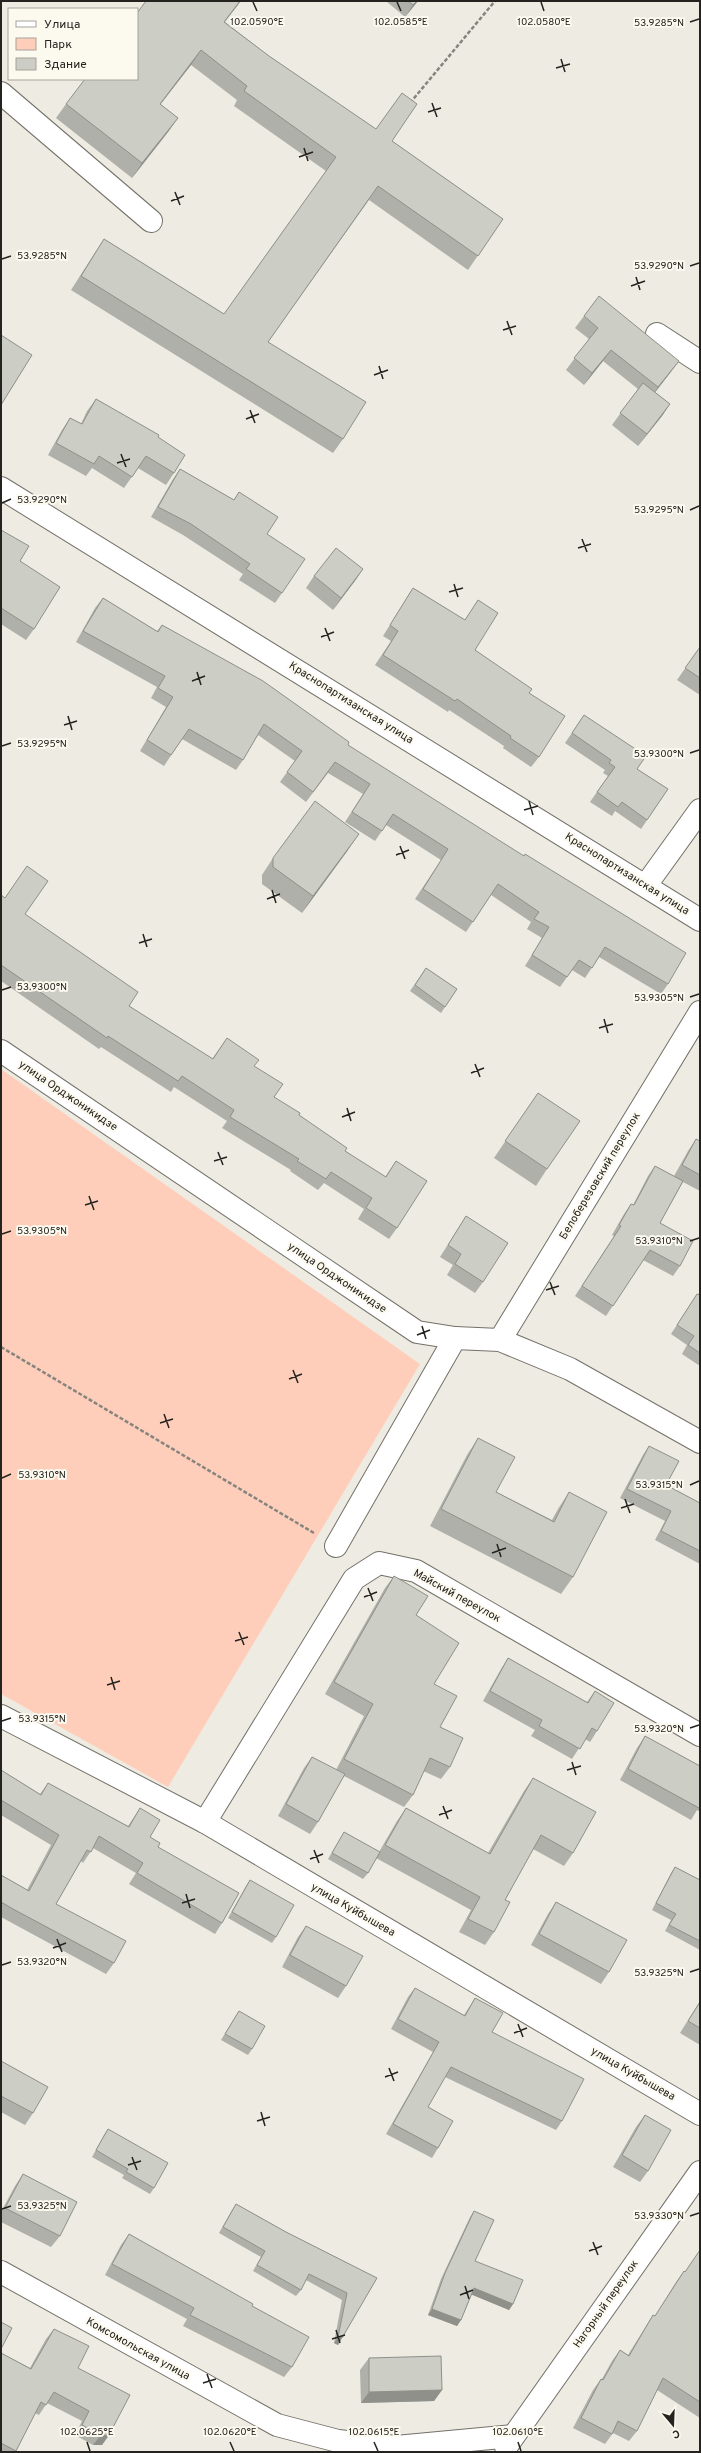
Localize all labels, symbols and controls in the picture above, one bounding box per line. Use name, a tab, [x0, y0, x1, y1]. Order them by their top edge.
legend	[8, 8, 138, 80]
text: 102.0590°E	[230, 16, 284, 29]
text: 102.0585°E	[374, 16, 428, 29]
text: 102.0580°E	[517, 16, 571, 29]
text: Улица	[44, 17, 80, 33]
text: 53.9285°N	[634, 17, 684, 30]
text: Парк	[44, 37, 72, 53]
text: Здание	[44, 57, 87, 73]
text: 53.9285°N	[17, 250, 67, 263]
text: 53.9290°N	[634, 260, 684, 273]
text: 53.9290°N	[17, 494, 67, 507]
text: 53.9295°N	[634, 504, 684, 517]
street label: Краснопартизанская улица	[286, 659, 416, 747]
text: 53.9295°N	[17, 738, 67, 751]
text: 53.9300°N	[634, 748, 684, 761]
street label: Краснопартизанская улица	[562, 830, 692, 918]
text: 53.9300°N	[17, 981, 67, 994]
text: 53.9305°N	[634, 992, 684, 1005]
street label: улица Орджоникидзе	[16, 1058, 120, 1134]
street label: Белоберезовский переулок	[556, 1110, 644, 1242]
text: 53.9305°N	[17, 1225, 67, 1238]
text: 53.9310°N	[635, 1235, 683, 1248]
street label: улица Орджоникидзе	[285, 1240, 389, 1316]
text: 53.9310°N	[18, 1469, 66, 1482]
text: 53.9315°N	[635, 1479, 683, 1492]
street label: Майский переулок	[411, 1566, 503, 1626]
text: 53.9315°N	[18, 1713, 66, 1726]
text: 53.9320°N	[634, 1723, 684, 1736]
street label: улица Куйбышева	[308, 1880, 398, 1940]
text: 53.9320°N	[17, 1956, 67, 1969]
text: 53.9325°N	[634, 1967, 684, 1980]
street label: улица Куйбышева	[588, 2044, 678, 2104]
text: 53.9325°N	[17, 2200, 67, 2213]
text: 53.9330°N	[634, 2210, 684, 2223]
street label: Нагорный переулок	[570, 2257, 642, 2351]
street label: Комсомольская улица	[84, 2315, 193, 2384]
north arrow	[653, 2405, 693, 2445]
text: 102.0625°E	[60, 2426, 114, 2439]
text: 102.0620°E	[203, 2426, 257, 2439]
text: 102.0615°E	[349, 2426, 399, 2439]
text: 102.0610°E	[492, 2426, 544, 2439]
text: С	[670, 2426, 682, 2441]

